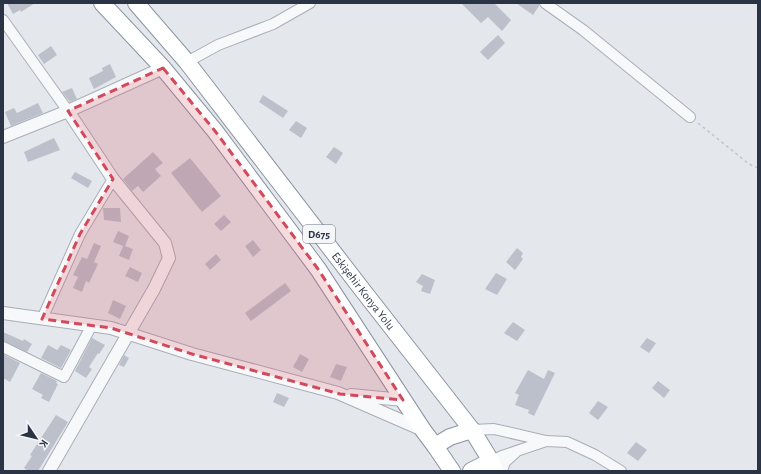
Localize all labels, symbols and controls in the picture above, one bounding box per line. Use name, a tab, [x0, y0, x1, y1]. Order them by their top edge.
road number: D675	[303, 225, 335, 243]
street label: Eskişehir Konya Yolu	[330, 250, 397, 332]
north arrow	[16, 418, 56, 458]
text: K	[37, 438, 50, 450]

